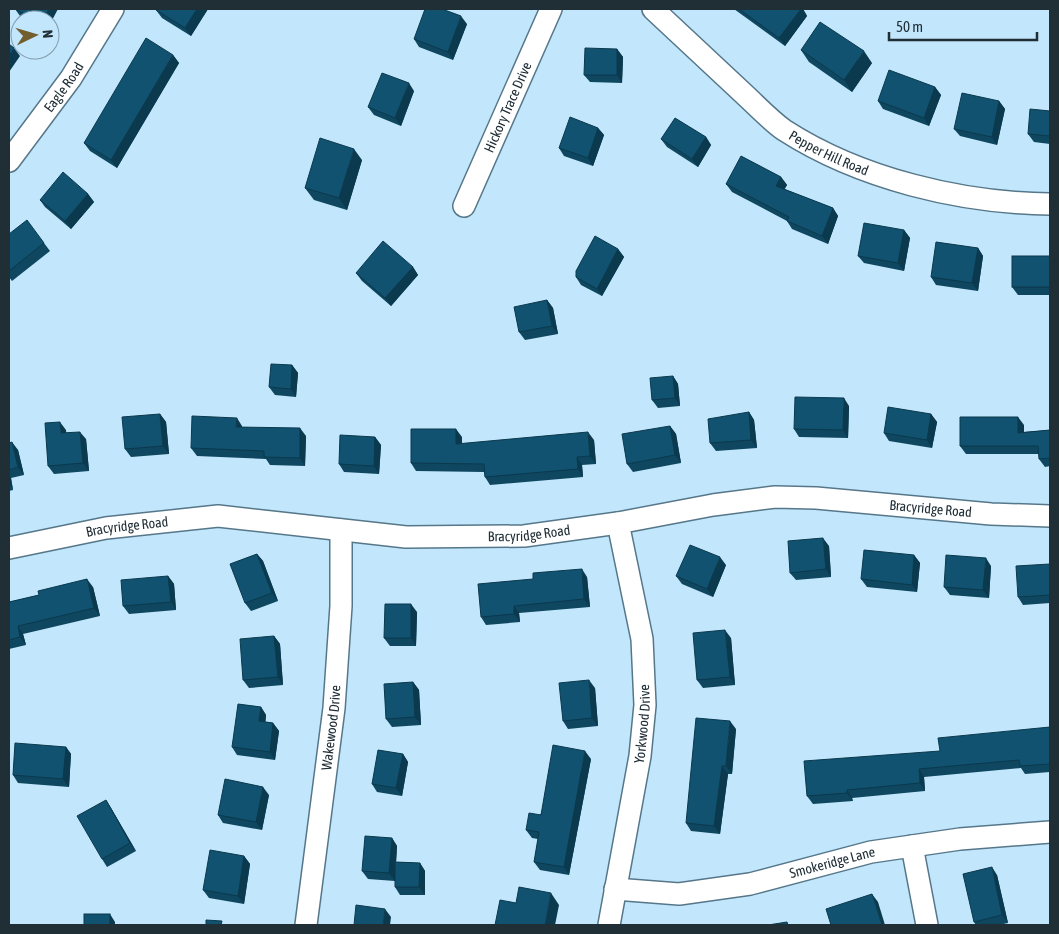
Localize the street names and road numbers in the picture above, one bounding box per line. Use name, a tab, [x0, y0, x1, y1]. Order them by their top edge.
street label: Eagle Road	[41, 59, 87, 115]
street label: Hickory Trace Drive	[481, 59, 535, 155]
street label: Pepper Hill Road	[786, 127, 871, 179]
street label: Bracyridge Road	[889, 497, 973, 520]
street label: Bracyridge Road	[84, 513, 169, 540]
street label: Bracyridge Road	[488, 522, 571, 544]
street label: Yorkwood Drive	[631, 684, 653, 765]
street label: Wakewood Drive	[318, 685, 344, 771]
street label: Smokeridge Lane	[788, 844, 876, 881]

